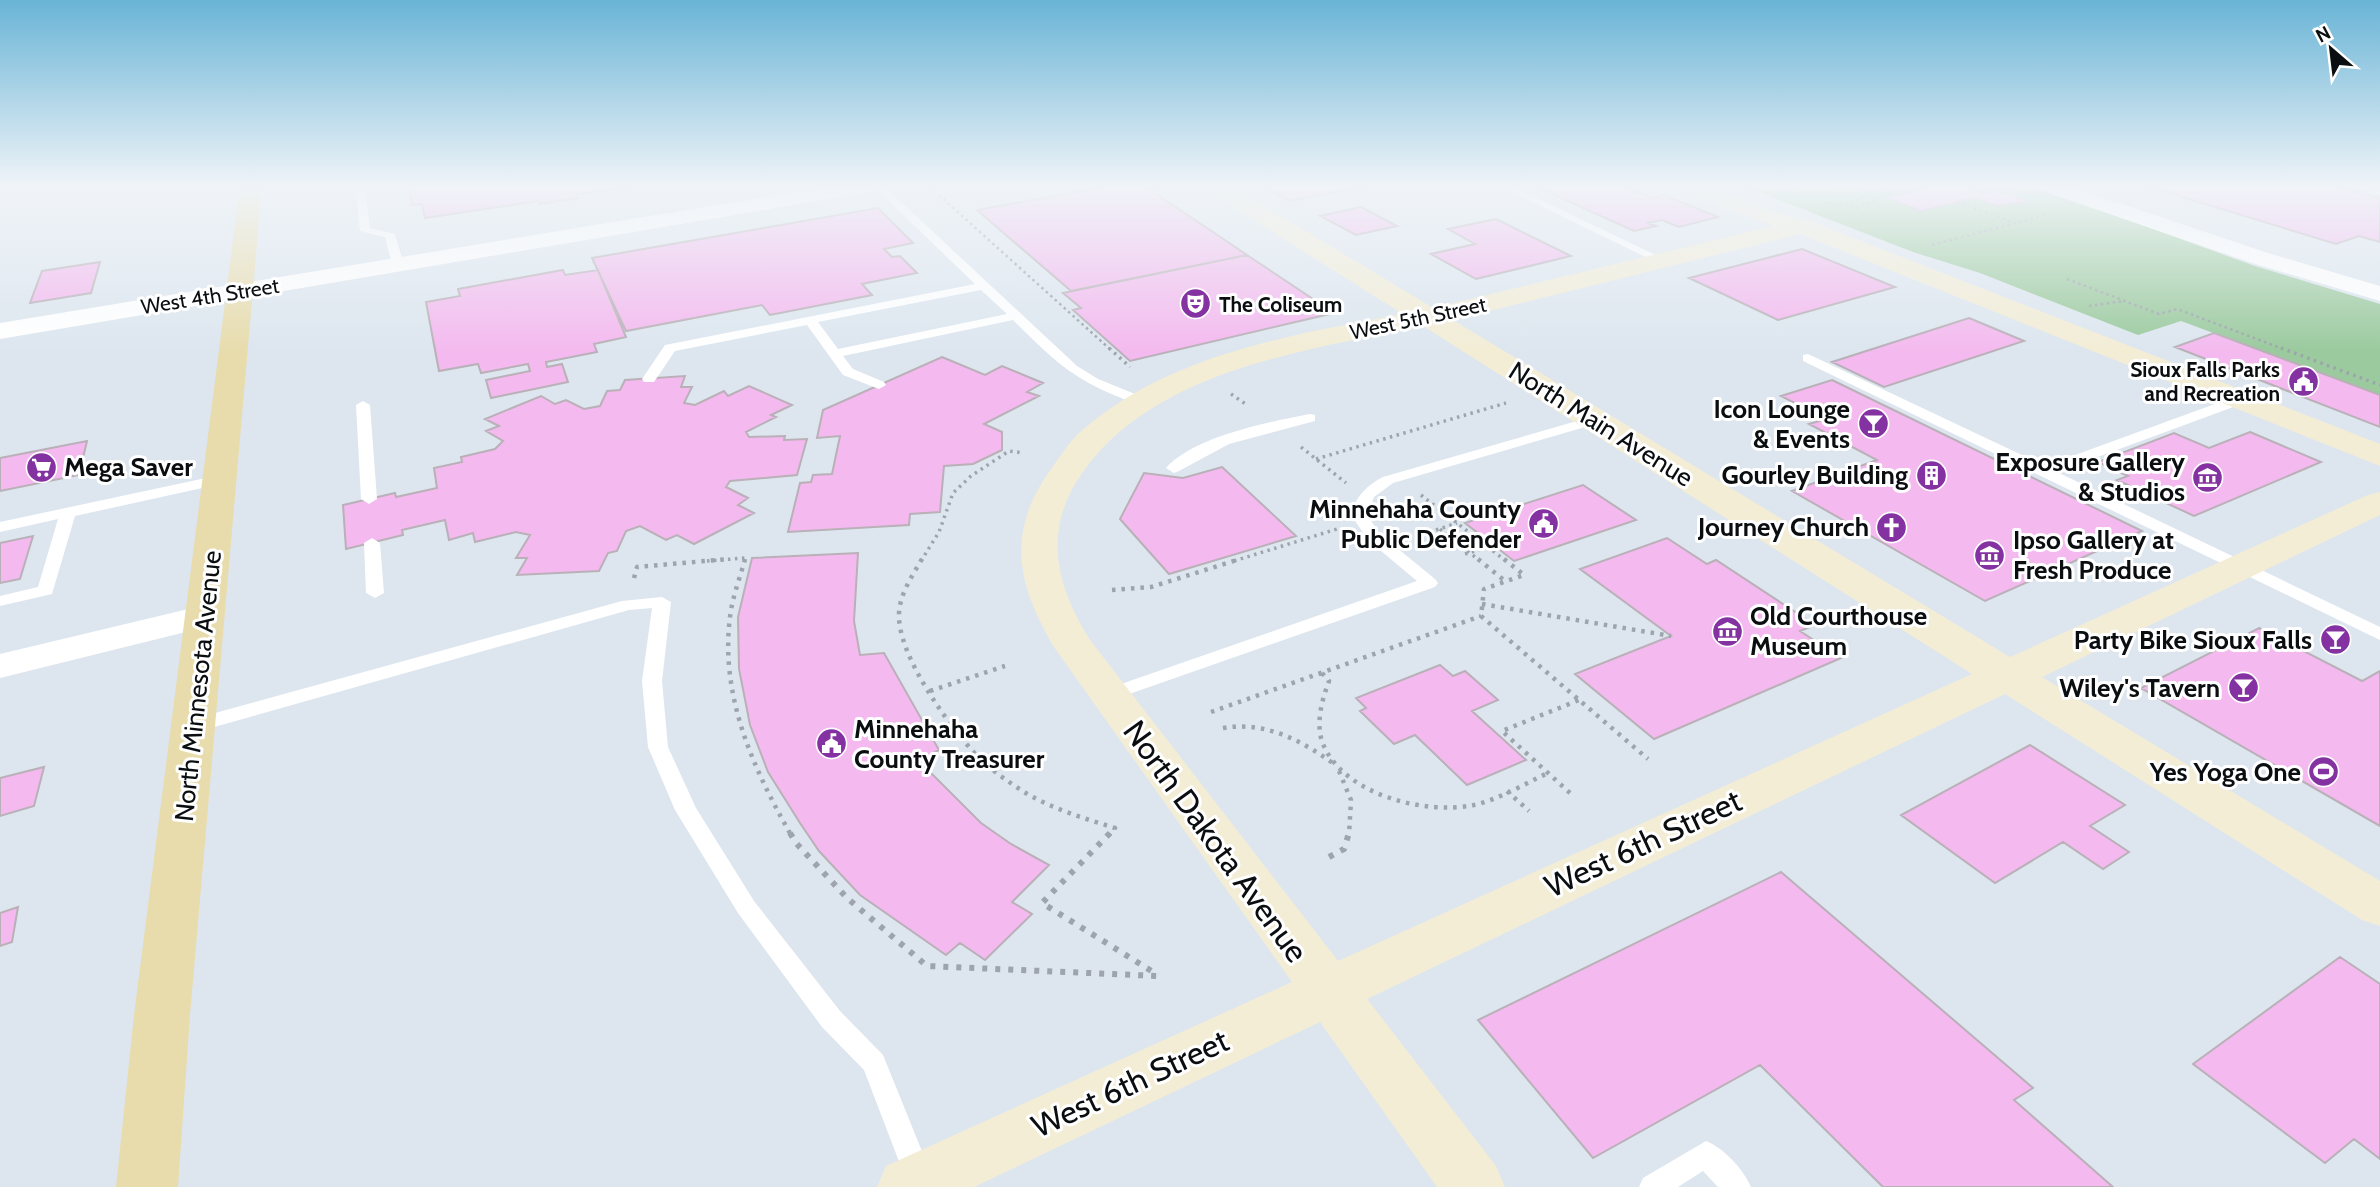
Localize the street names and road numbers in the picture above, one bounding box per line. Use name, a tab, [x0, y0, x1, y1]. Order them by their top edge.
street label: West 4th Street	[139, 273, 281, 319]
street label: West 5th Street	[1348, 291, 1488, 345]
street label: North Main Avenue	[1503, 355, 1699, 493]
street label: North Minnesota Avenue	[168, 549, 228, 823]
street label: North Dakota Avenue	[1115, 713, 1317, 969]
street label: West 6th Street	[1539, 780, 1748, 906]
street label: West 6th Street	[1026, 1020, 1235, 1146]

